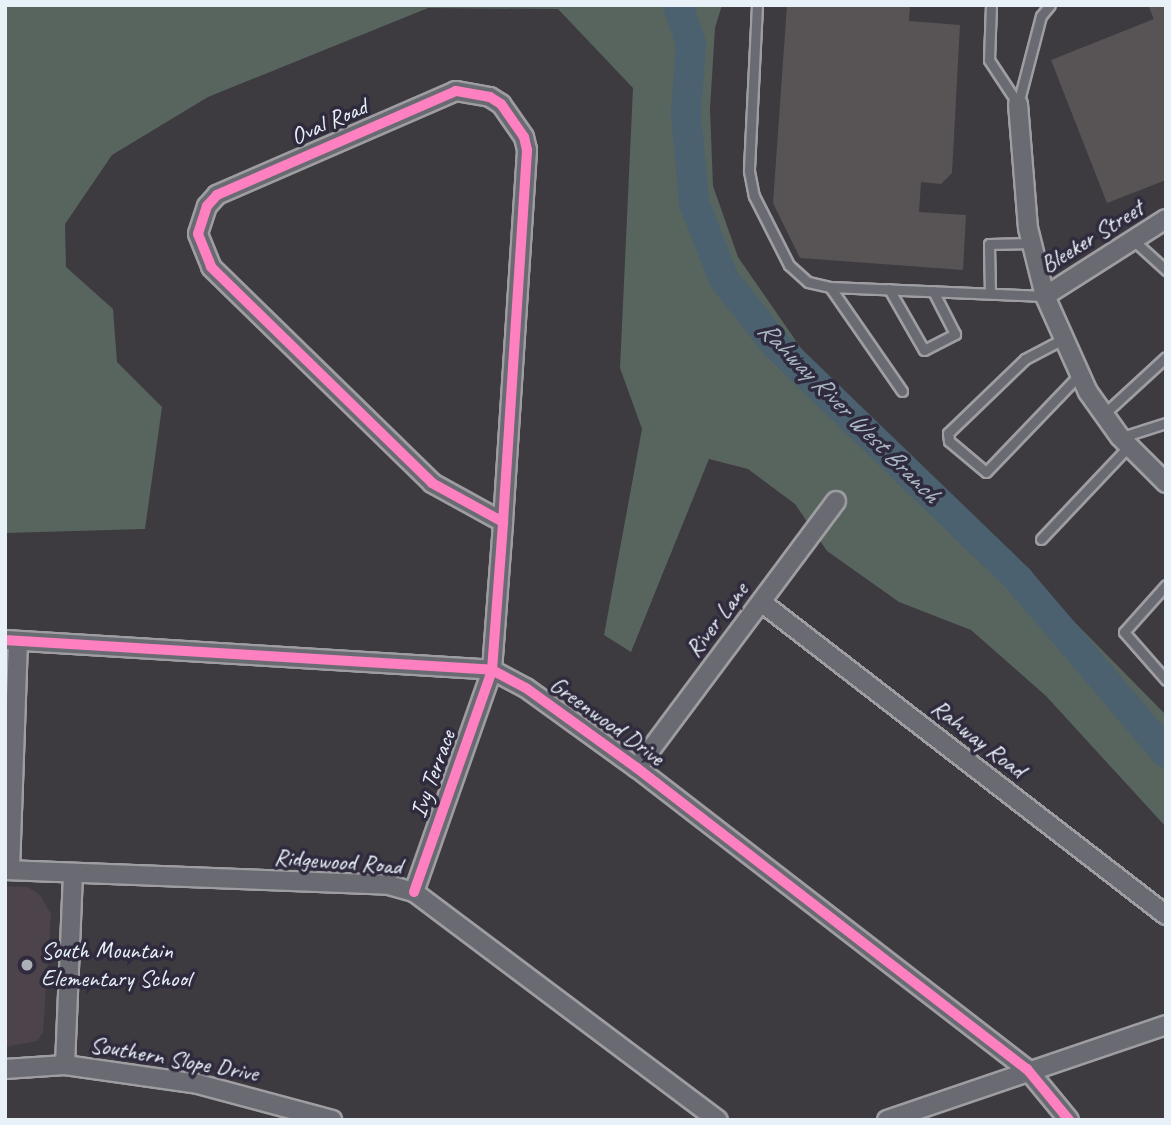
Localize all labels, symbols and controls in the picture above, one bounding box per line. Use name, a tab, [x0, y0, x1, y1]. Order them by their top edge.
street label: Oval Road	[286, 92, 372, 152]
street label: Bleeker Street	[1035, 194, 1149, 280]
water label: Rahway River West Branch	[751, 314, 947, 510]
street label: River Lane	[679, 577, 755, 663]
street label: Greenwood Drive	[544, 670, 670, 772]
street label: Rahway Road	[926, 694, 1030, 784]
street label: Ivy Terrace	[404, 726, 462, 822]
street label: Ridgewood Road	[273, 843, 403, 881]
place label: South Mountain Elementary School	[41, 937, 191, 993]
marker: South Mountain Elementary School	[19, 957, 35, 973]
street label: Southern Slope Drive	[87, 1030, 261, 1088]

